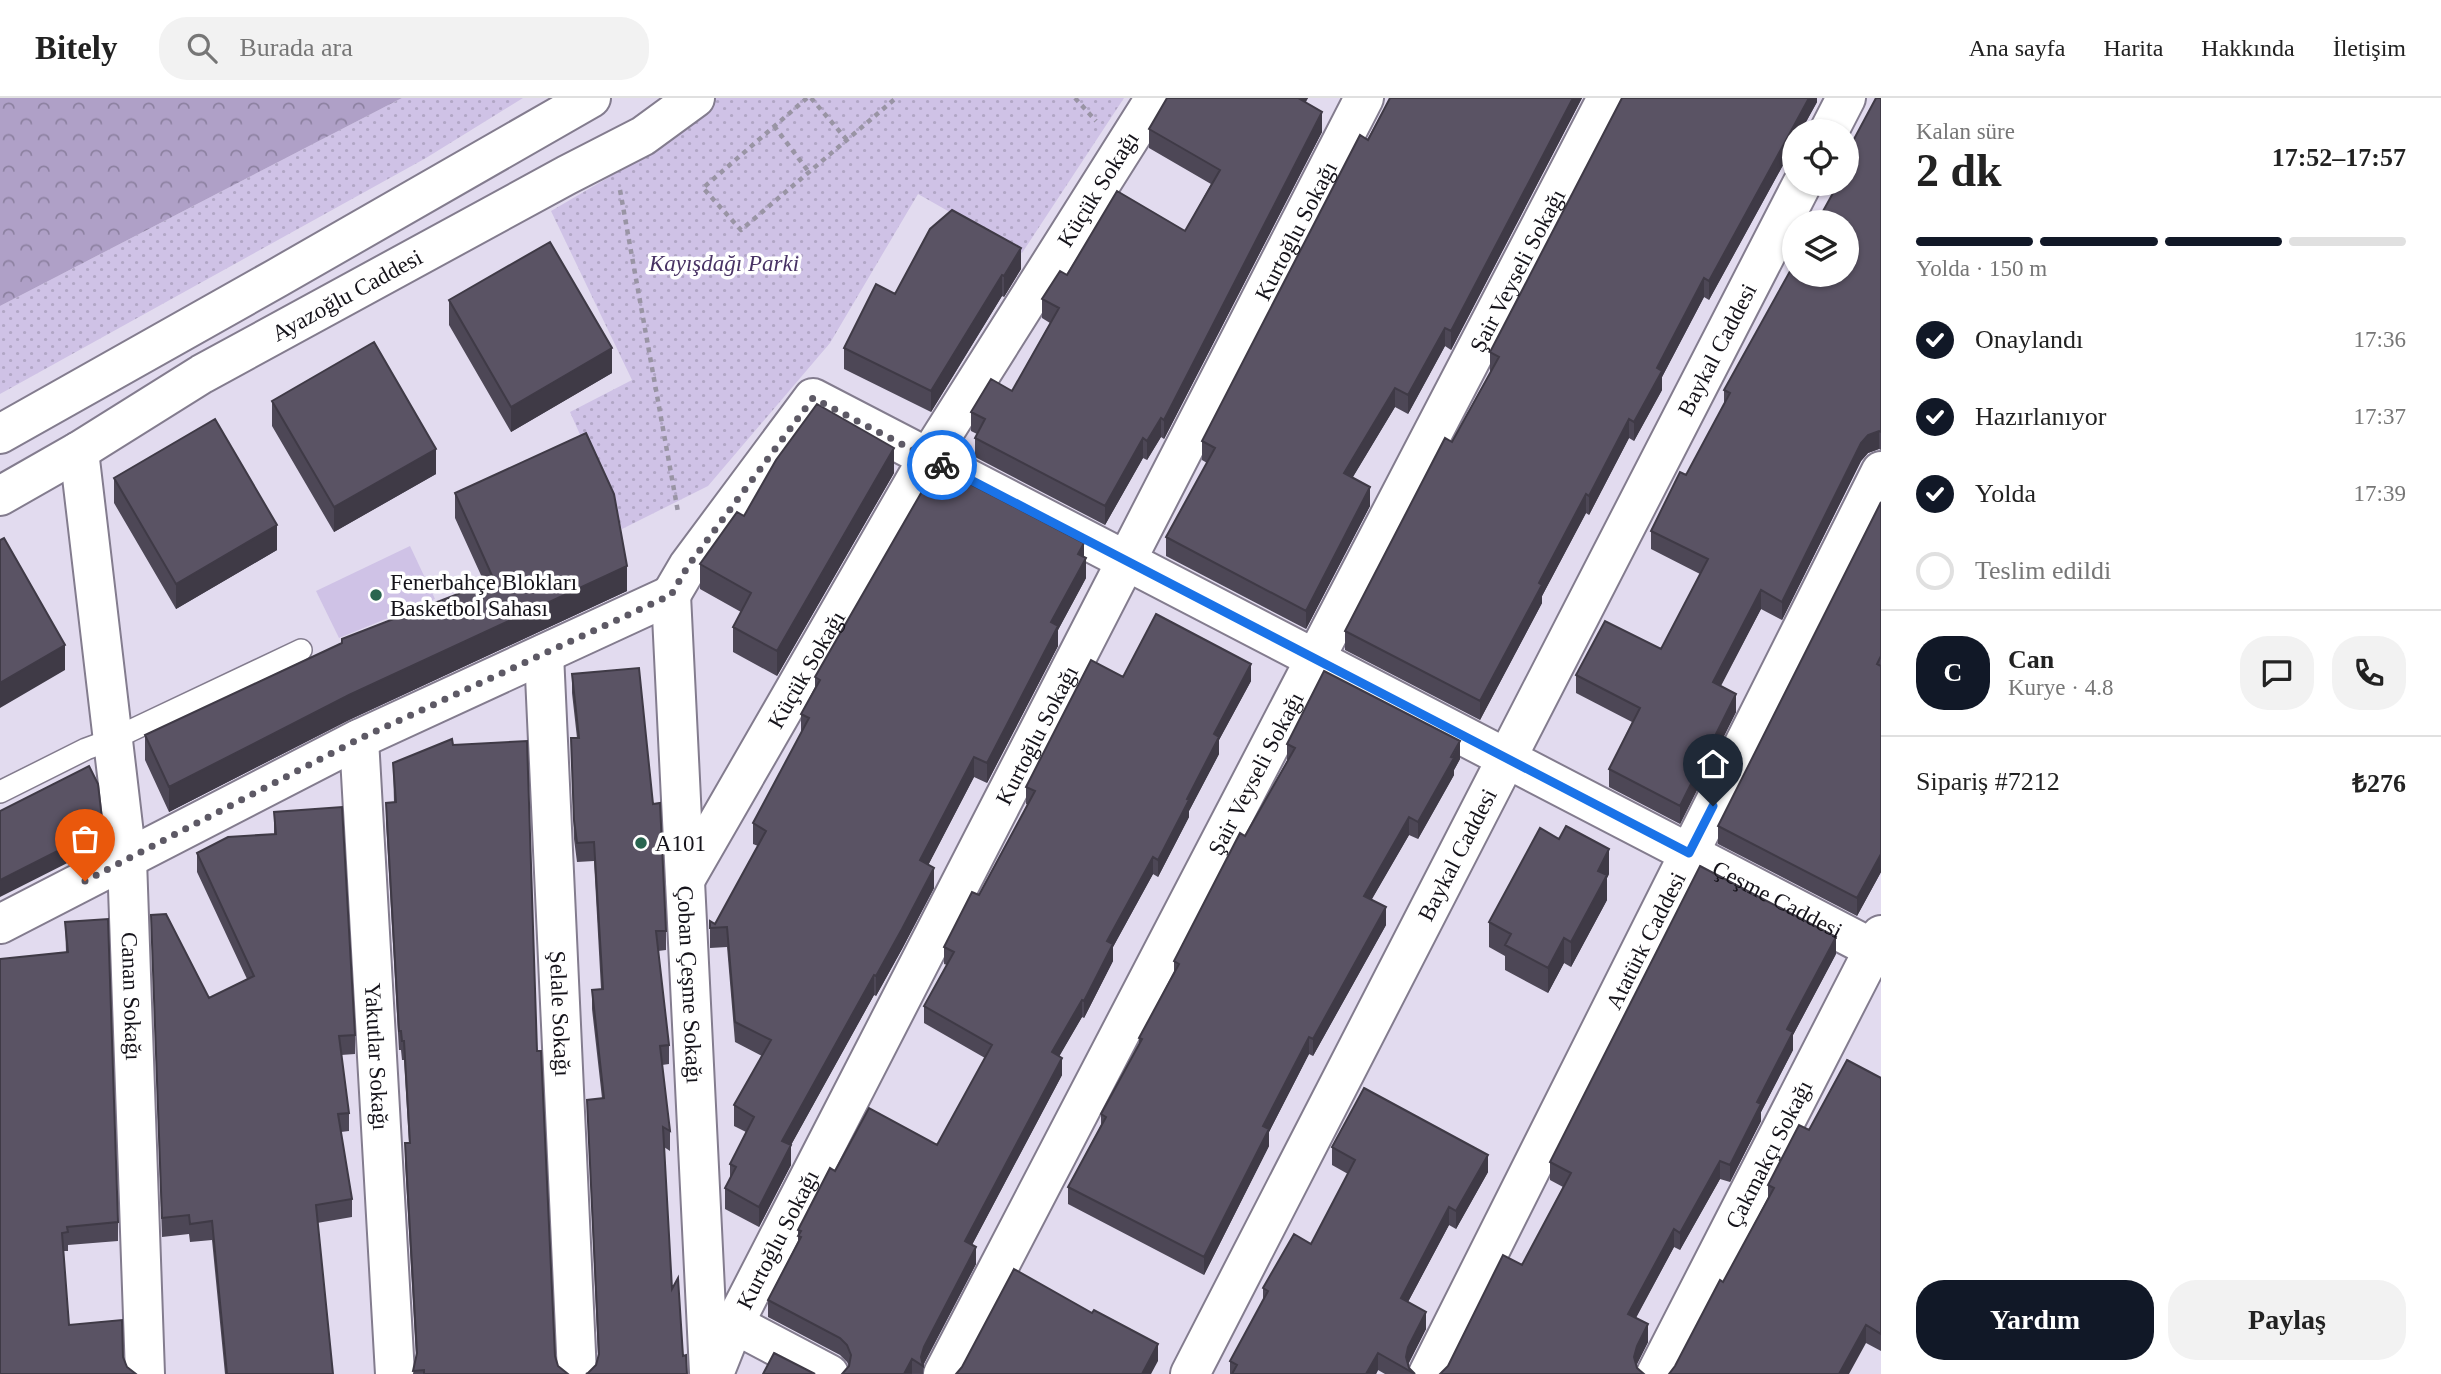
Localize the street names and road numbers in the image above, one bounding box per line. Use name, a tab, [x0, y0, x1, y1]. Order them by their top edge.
street label: Küçük Sokağı	[1052, 127, 1143, 251]
street label: Kurtoğlu Sokağı	[1250, 157, 1342, 304]
street label: Şair Veyseli Sokağı	[1465, 185, 1570, 356]
street label: Ayazoğlu Caddesi	[267, 244, 426, 346]
street label: Baykal Caddesi	[1673, 279, 1761, 420]
street label: Küçük Sokağı	[763, 606, 850, 732]
street label: Kurtoğlu Sokağı	[991, 661, 1083, 809]
street label: Şair Veyseli Sokağı	[1203, 688, 1308, 859]
street label: Baykal Caddesi	[1413, 784, 1501, 925]
street label: Çeşme Caddesi	[1709, 855, 1847, 943]
street label: Atatürk Caddesi	[1601, 868, 1690, 1013]
street label: Çoban Çeşme Sokağı	[673, 885, 707, 1084]
street label: Canan Sokağı	[117, 931, 147, 1061]
street label: Şelale Sokağı	[545, 950, 576, 1077]
street label: Yakutlar Sokağı	[360, 982, 394, 1131]
street label: Çakmakçı Sokağı	[1720, 1076, 1817, 1232]
street label: Kurtoğlu Sokağı	[731, 1166, 824, 1313]

